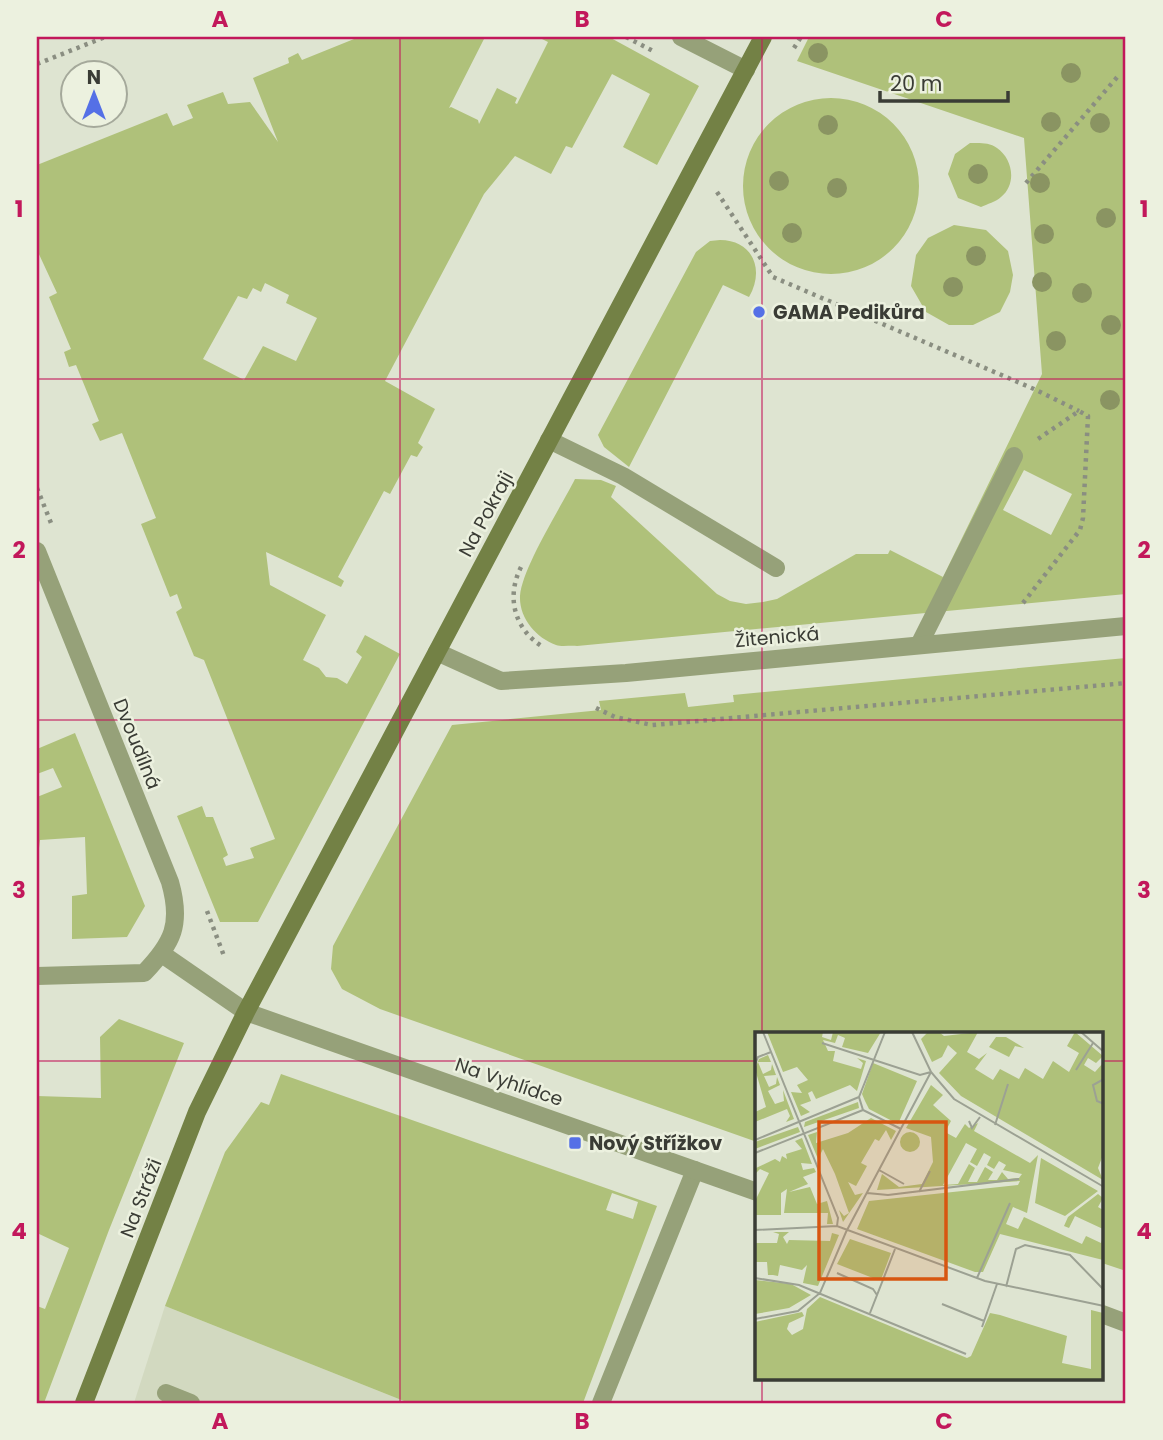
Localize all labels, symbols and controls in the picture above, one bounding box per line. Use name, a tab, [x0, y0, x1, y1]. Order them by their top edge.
text: A	[212, 3, 229, 35]
text: B	[574, 3, 590, 35]
text: C	[935, 3, 953, 35]
north arrow	[60, 60, 130, 130]
scale bar	[880, 60, 1007, 104]
text: N	[87, 64, 101, 91]
text: 20 m	[890, 69, 943, 98]
text: 1	[15, 193, 23, 225]
text: 1	[1140, 193, 1148, 225]
place label: GAMA Pedikůra	[773, 299, 925, 326]
marker: GAMA Pedikůra	[751, 304, 767, 320]
street label: Na Pokraji	[452, 466, 520, 562]
text: 2	[12, 534, 26, 566]
text: 2	[1137, 534, 1151, 566]
street label: Žitenická	[734, 620, 820, 654]
street label: Dvoudílná	[107, 695, 167, 793]
text: 3	[12, 874, 26, 906]
text: 3	[1137, 874, 1151, 906]
inset map	[755, 1032, 1104, 1380]
street label: Na Vyhlídce	[451, 1051, 567, 1113]
place label: Nový Střížkov	[589, 1130, 722, 1157]
marker: Nový Střížkov	[567, 1135, 583, 1151]
street label: Na Stráži	[114, 1155, 168, 1241]
text: 4	[11, 1215, 27, 1247]
text: 4	[1136, 1215, 1152, 1247]
text: A	[212, 1405, 229, 1437]
text: B	[574, 1405, 590, 1437]
text: C	[935, 1405, 953, 1437]

